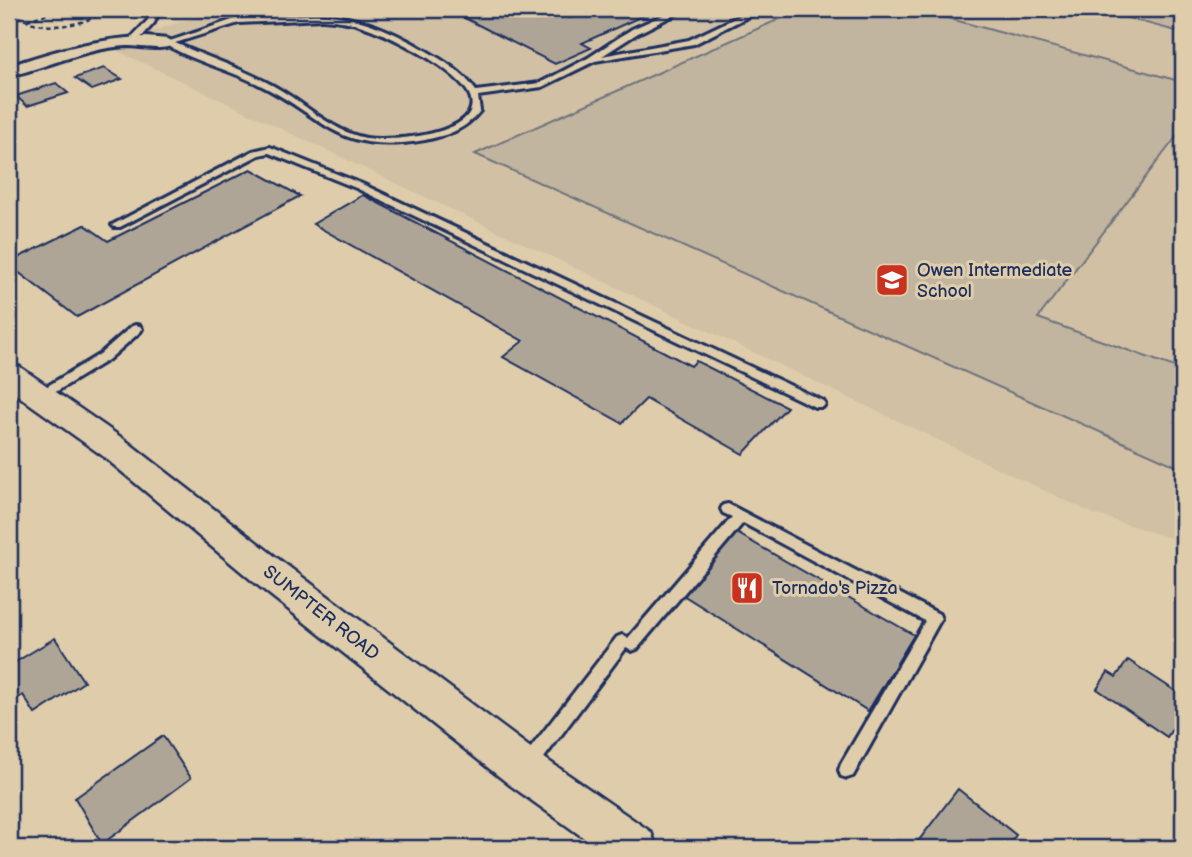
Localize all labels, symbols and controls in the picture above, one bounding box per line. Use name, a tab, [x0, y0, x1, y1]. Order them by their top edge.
place label: Owen Intermediate School	[917, 260, 1073, 302]
school or university icon: Owen Intermediate School	[873, 261, 911, 299]
street label: SUMPTER ROAD	[259, 561, 383, 665]
restaurant icon: Tornado's Pizza	[728, 569, 766, 607]
place label: Tornado's Pizza	[772, 578, 898, 599]

